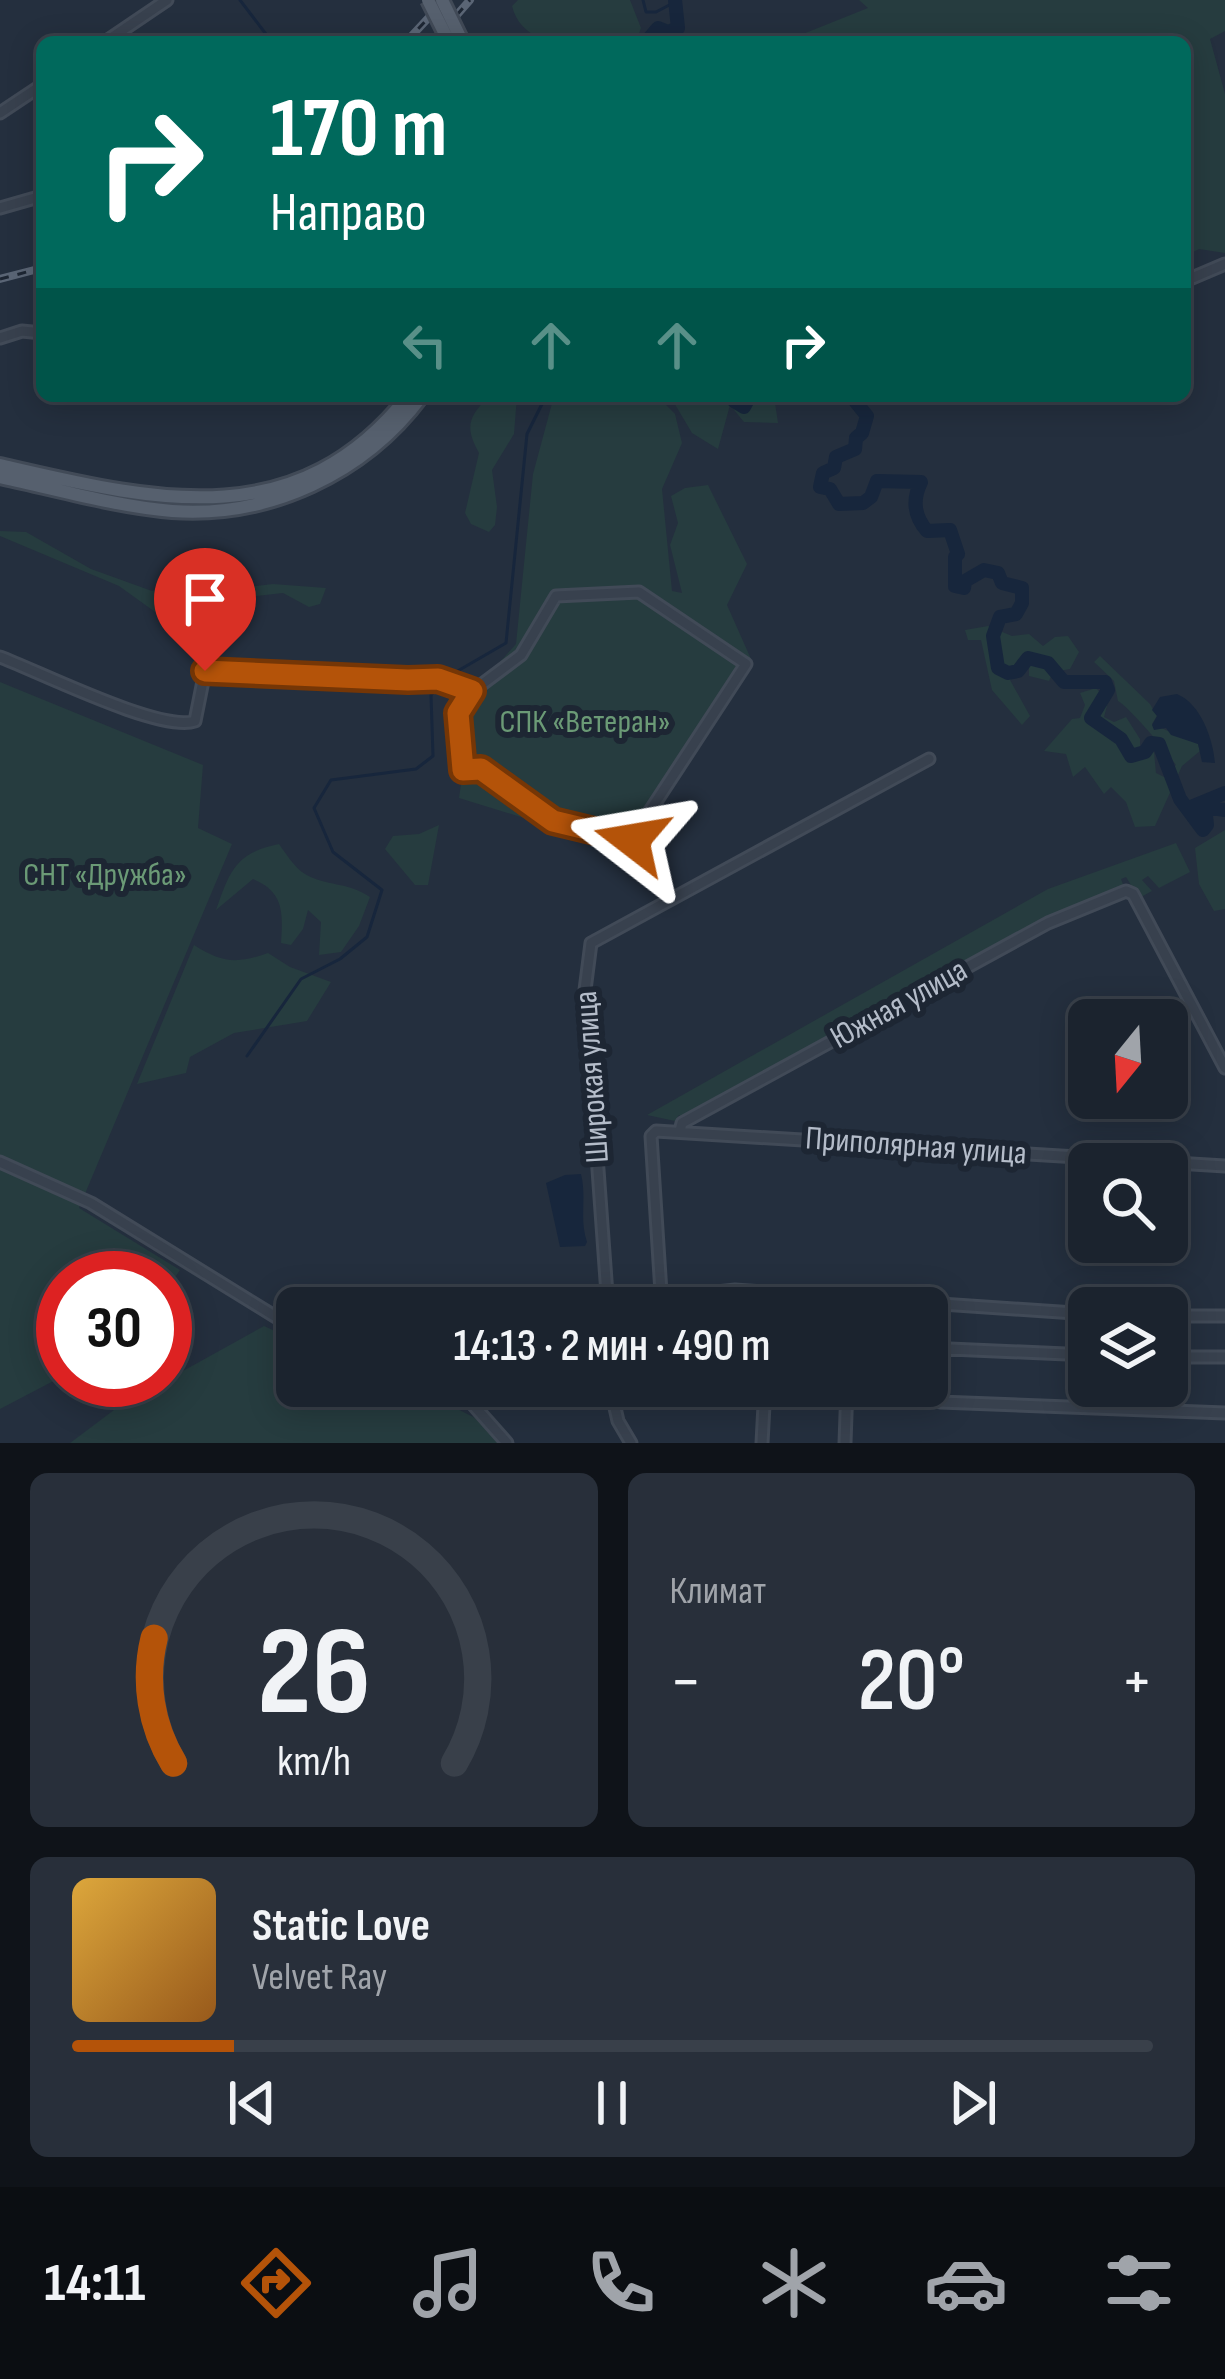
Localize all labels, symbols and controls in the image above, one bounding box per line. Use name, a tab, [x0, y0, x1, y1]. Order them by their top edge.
text: 170 m	[270, 79, 447, 180]
icon: right	[72, 84, 228, 240]
text: Направо	[270, 181, 427, 246]
icon: left	[392, 312, 458, 378]
icon: ahead	[518, 312, 584, 378]
icon: ahead	[644, 312, 710, 378]
icon: right	[770, 312, 836, 378]
pin	[154, 548, 256, 671]
icon: arrive	[172, 566, 238, 632]
park label: СПК «Ветеран»	[499, 702, 671, 742]
position arrow	[569, 777, 695, 903]
park label: СНТ «Дружба»	[23, 855, 187, 895]
street label: Южная улица	[824, 950, 974, 1058]
street label: Широкая улица	[566, 990, 618, 1164]
north arrow	[1068, 999, 1188, 1119]
map controls	[1068, 999, 1188, 1407]
street label: Приполярная улица	[804, 1118, 1028, 1174]
button: search	[1068, 1143, 1188, 1263]
speed limit sign: 30	[36, 1251, 192, 1407]
button: layers	[1068, 1287, 1188, 1407]
text: 14:13 · 2 мин · 490 m	[453, 1319, 771, 1374]
text: Климат	[670, 1568, 766, 1615]
text: 26	[257, 1600, 370, 1749]
text: 20°	[857, 1628, 965, 1736]
text: −	[670, 1643, 702, 1722]
text: +	[1121, 1643, 1153, 1722]
text: km/h	[277, 1736, 351, 1788]
text: Static Love	[252, 1899, 430, 1954]
text: Velvet Ray	[252, 1954, 387, 2001]
icon: previous	[219, 2070, 285, 2136]
icon: pause	[579, 2070, 645, 2136]
icon: next	[940, 2070, 1006, 2136]
icon: directions	[234, 2241, 318, 2325]
icon: music	[406, 2241, 490, 2325]
icon: phone	[579, 2241, 663, 2325]
icon: climate	[752, 2241, 836, 2325]
icon: car	[924, 2241, 1008, 2325]
icon: filters	[1097, 2241, 1181, 2325]
text: 14:11	[44, 2251, 145, 2316]

